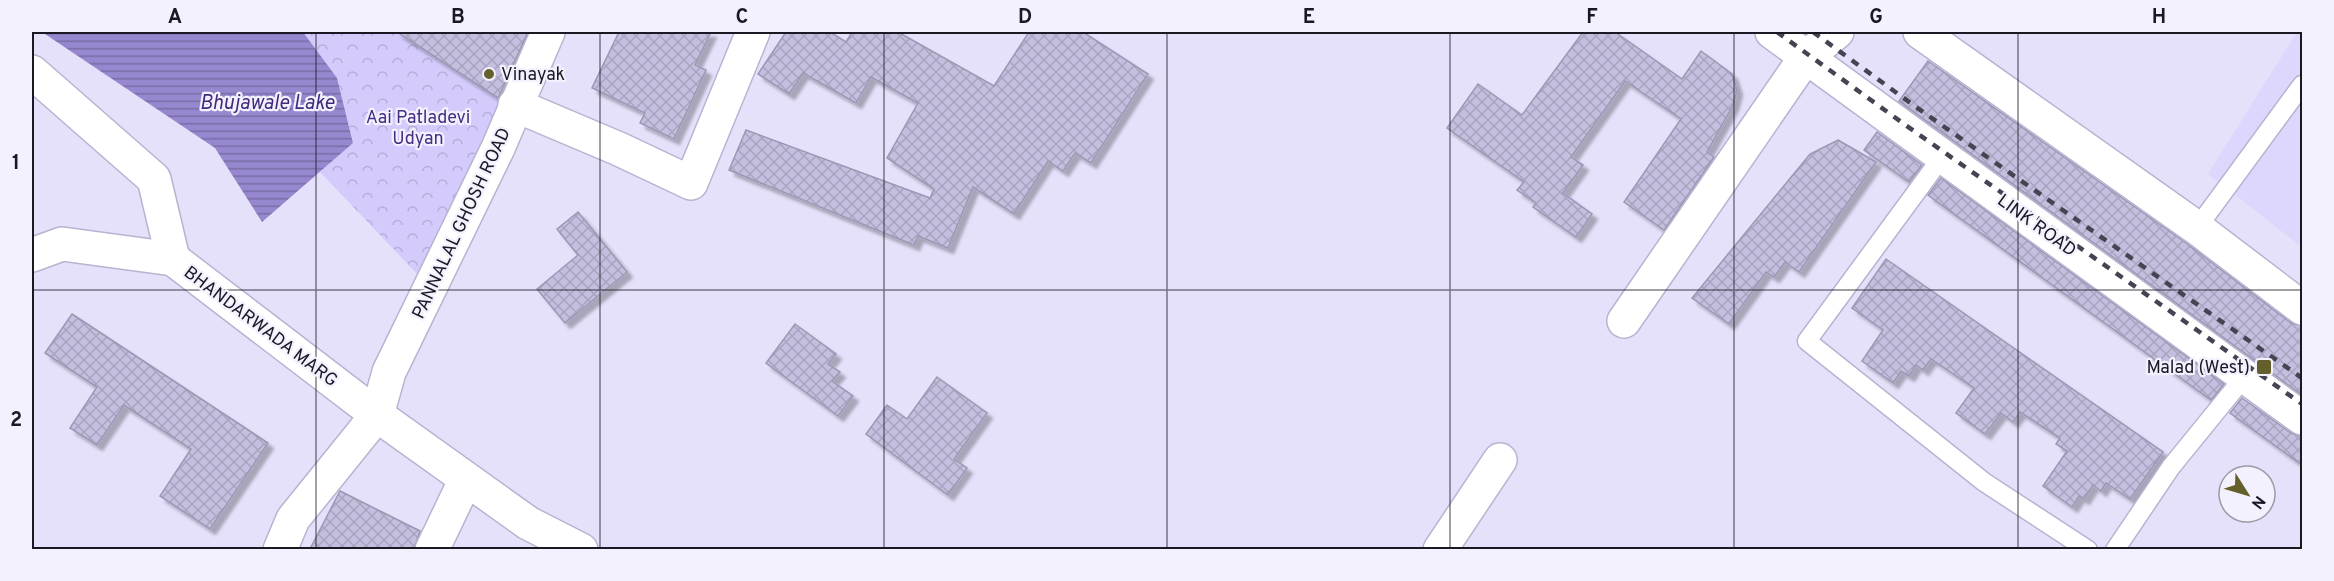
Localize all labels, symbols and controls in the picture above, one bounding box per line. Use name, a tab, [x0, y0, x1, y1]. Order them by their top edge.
text: A	[168, 5, 182, 31]
text: B	[451, 5, 465, 31]
text: C	[736, 5, 748, 31]
text: D	[1018, 5, 1032, 31]
text: E	[1303, 5, 1315, 31]
text: F	[1586, 5, 1598, 31]
text: G	[1869, 5, 1883, 31]
text: H	[2152, 5, 2166, 31]
place label: Vinayak	[501, 64, 565, 87]
marker: Vinayak	[482, 67, 496, 81]
water label: Bhujawale Lake	[200, 91, 335, 117]
park label: Aai Patladevi Udyan	[366, 107, 470, 151]
street label: PANNALAL GHOSH ROAD	[408, 124, 517, 323]
text: 1	[12, 151, 20, 177]
street label: LINK ROAD	[1992, 190, 2080, 263]
street label: BHANDARWADA MARG	[178, 262, 342, 393]
place label: Malad (West)	[2146, 357, 2250, 380]
marker: Malad (West)	[2255, 358, 2273, 376]
text: 2	[10, 408, 22, 434]
north arrow	[2217, 464, 2277, 524]
text: N	[2246, 491, 2269, 512]

